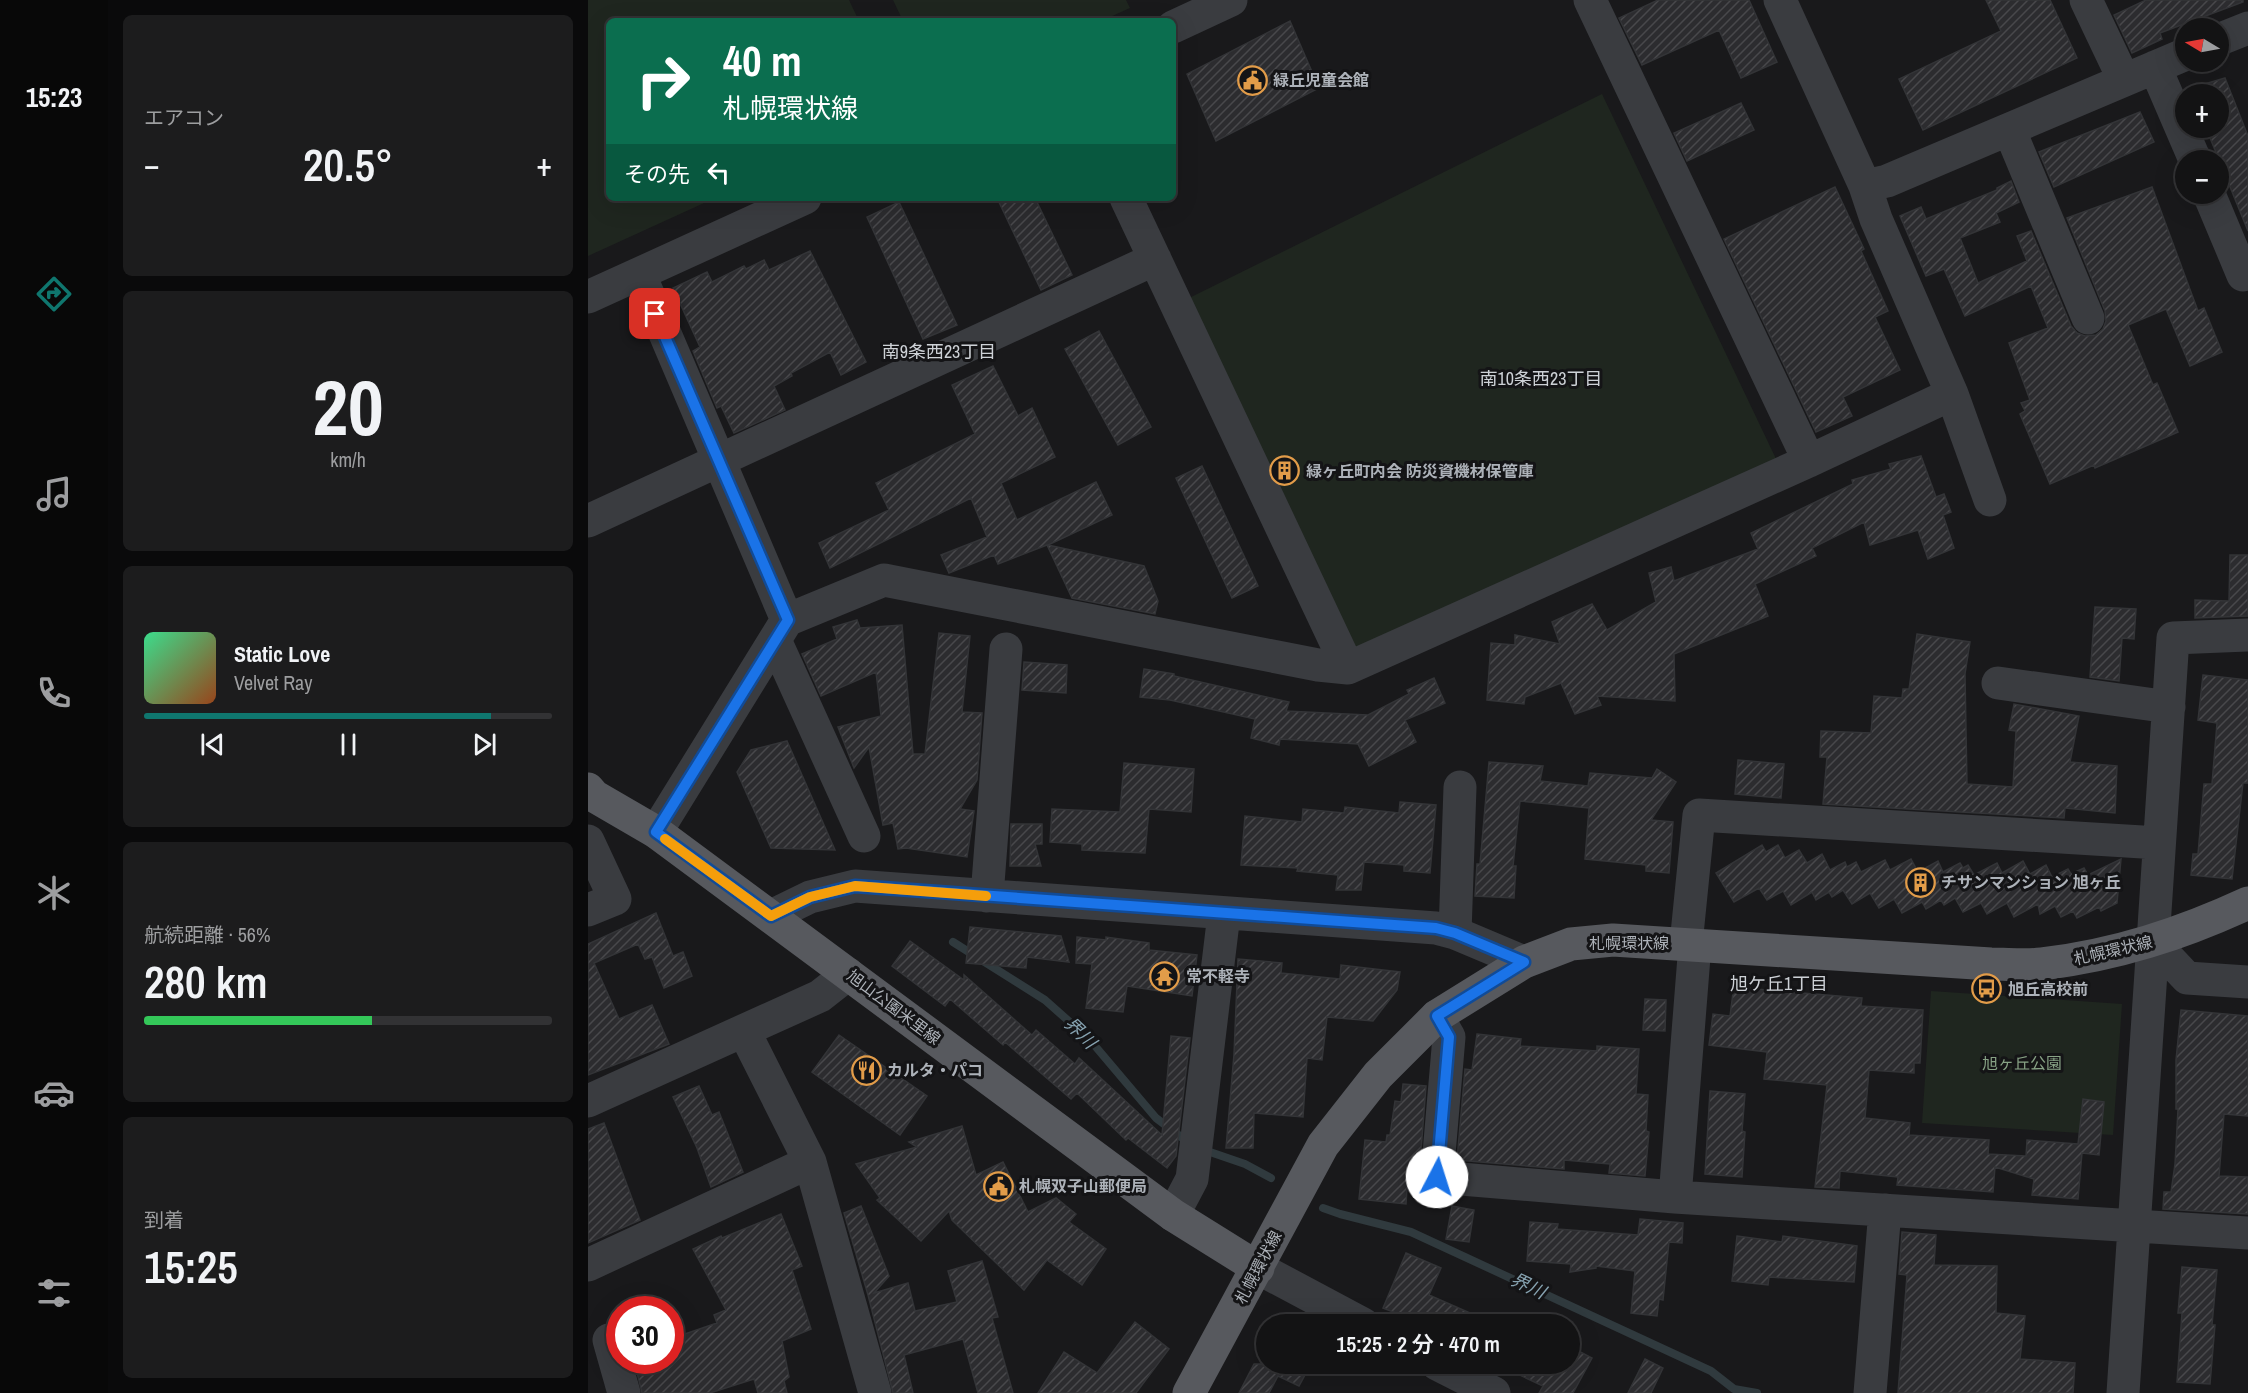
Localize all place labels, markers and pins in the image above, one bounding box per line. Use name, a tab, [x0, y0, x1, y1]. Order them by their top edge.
public building icon: 緑丘児童会館	[1236, 64, 1268, 96]
place label: 緑丘児童会館	[1273, 69, 1369, 91]
pin	[629, 288, 680, 339]
building icon: 緑ヶ丘町内会 防災資機材保管庫	[1269, 455, 1301, 487]
place label: 緑ヶ丘町内会 防災資機材保管庫	[1306, 460, 1534, 482]
building icon: チサンマンション 旭ヶ丘	[1904, 866, 1936, 898]
place label: チサンマンション 旭ヶ丘	[1941, 871, 2121, 893]
temple icon: 常不軽寺	[1149, 960, 1181, 992]
place label: 常不軽寺	[1186, 965, 1250, 987]
bus stop icon: 旭丘高校前	[1971, 973, 2003, 1005]
place label: 旭丘高校前	[2008, 978, 2088, 1000]
restaurant icon: カルタ・パコ	[850, 1054, 882, 1086]
place label: カルタ・パコ	[887, 1059, 983, 1081]
public building icon: 札幌双子山郵便局	[982, 1170, 1014, 1202]
place label: 札幌双子山郵便局	[1019, 1175, 1147, 1197]

